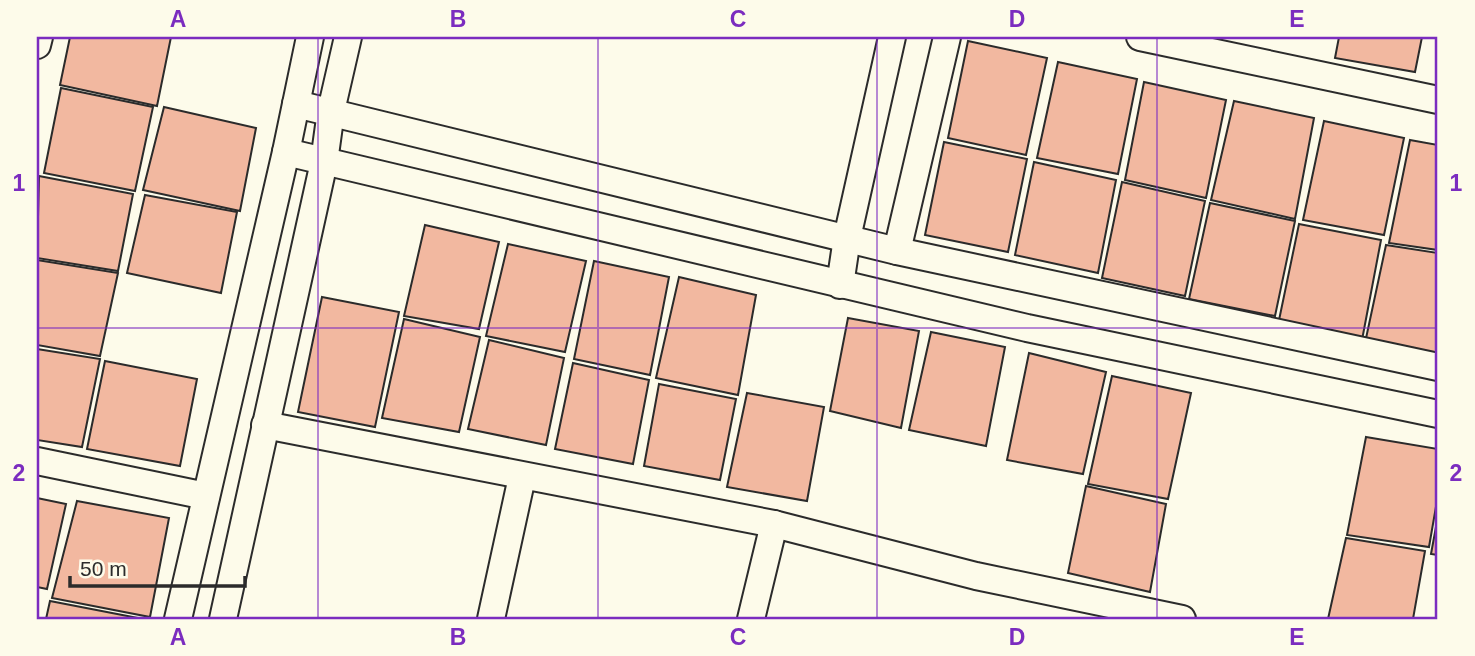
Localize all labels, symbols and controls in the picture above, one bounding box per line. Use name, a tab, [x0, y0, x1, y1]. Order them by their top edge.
text: A	[170, 6, 186, 32]
text: B	[450, 6, 466, 32]
text: C	[730, 6, 746, 32]
text: D	[1009, 6, 1025, 32]
text: E	[1289, 6, 1305, 32]
text: 1	[13, 170, 26, 196]
text: 1	[1450, 170, 1463, 196]
text: 2	[13, 460, 25, 486]
text: 2	[1450, 460, 1462, 486]
scale bar	[70, 544, 245, 588]
text: 50 m	[80, 557, 127, 580]
text: A	[170, 624, 186, 650]
text: B	[450, 624, 466, 650]
text: C	[730, 624, 746, 650]
text: D	[1009, 624, 1025, 650]
text: E	[1289, 624, 1305, 650]

